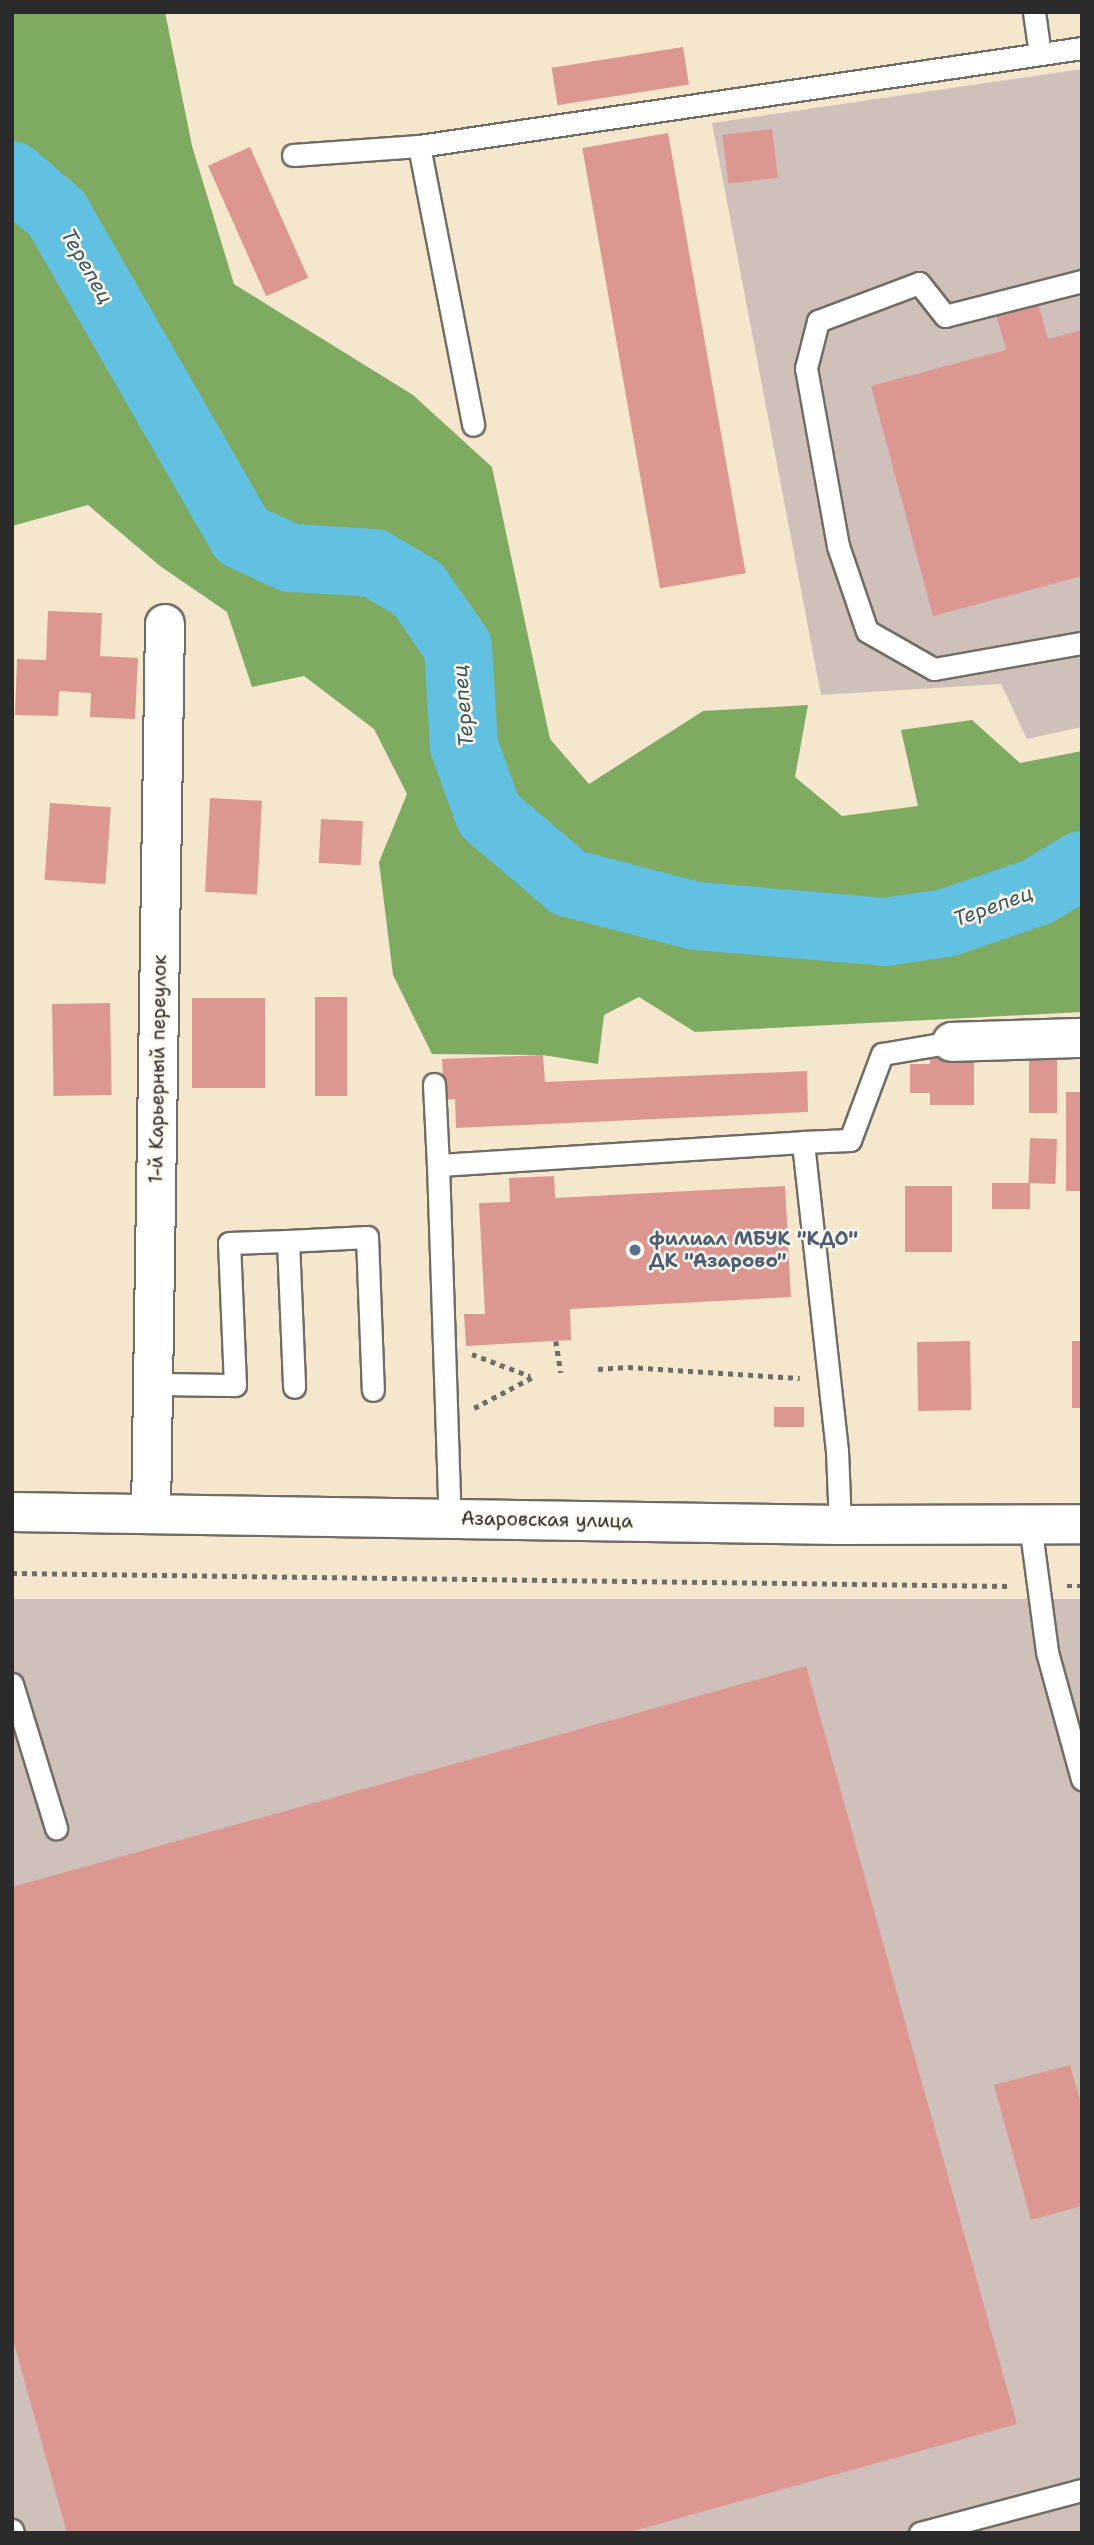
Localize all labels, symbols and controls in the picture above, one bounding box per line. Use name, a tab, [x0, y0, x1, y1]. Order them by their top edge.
water label: Терепец	[55, 224, 119, 308]
water label: Терепец	[447, 664, 479, 748]
water label: Терепец	[950, 880, 1036, 932]
street label: 1-й Карьерный переулок	[145, 954, 171, 1184]
place label: филиал МБУК "КДО" ДК "Азарово"	[649, 1228, 858, 1272]
marker: филиал МБУК "КДО" ДК "Азарово"	[627, 1242, 643, 1258]
street label: Азаровская улица	[461, 1507, 633, 1533]

